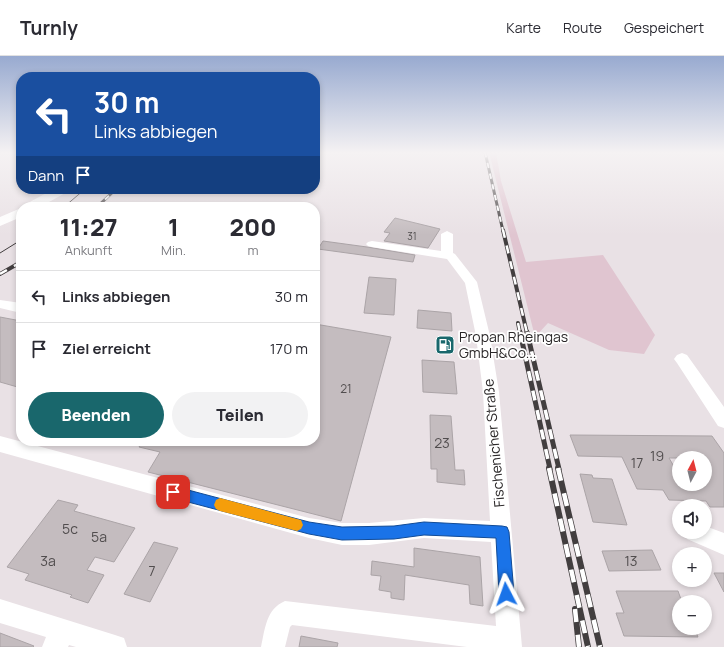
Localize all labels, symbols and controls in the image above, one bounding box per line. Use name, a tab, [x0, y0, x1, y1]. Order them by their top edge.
text: Turnly	[20, 15, 78, 41]
text: Karte	[506, 18, 541, 37]
text: Route	[563, 18, 602, 37]
text: Gespeichert	[624, 18, 704, 37]
text: 30 m	[94, 83, 159, 121]
icon: left	[28, 88, 80, 140]
text: Links abbiegen	[94, 119, 218, 143]
icon: arrive	[72, 164, 94, 186]
text: Dann	[28, 165, 64, 186]
text: 11:27	[60, 210, 117, 243]
text: 1	[168, 210, 179, 243]
text: 200	[230, 210, 276, 243]
house number: 31	[407, 229, 417, 243]
text: Ankunft	[65, 241, 112, 259]
text: Min.	[161, 241, 186, 259]
text: m	[247, 241, 258, 259]
icon: left	[28, 286, 50, 308]
text: Links abbiegen	[62, 286, 170, 307]
text: 30 m	[275, 286, 308, 307]
place label: Propan Rheingas GmbH&Co...	[459, 327, 568, 362]
fuel station icon: Propan Rheingas GmbH&Co...	[434, 334, 456, 356]
icon: arrive	[28, 338, 50, 360]
text: Ziel erreicht	[62, 338, 151, 359]
text: 170 m	[270, 338, 308, 359]
street label: Fischenicher Straße	[478, 378, 509, 508]
house number: 21	[340, 380, 352, 397]
button: Beenden	[28, 392, 164, 438]
button: Teilen	[172, 392, 308, 438]
house number: 23	[434, 433, 450, 452]
house number: 19	[650, 446, 664, 465]
north arrow	[672, 451, 712, 491]
map controls	[672, 451, 712, 635]
house number: 17	[631, 453, 643, 472]
pin	[156, 475, 190, 509]
icon: arrive	[162, 481, 184, 503]
button: sound	[672, 499, 712, 539]
house number: 5c	[62, 519, 78, 538]
house number: 5a	[91, 527, 107, 546]
button: +	[672, 547, 712, 587]
house number: 3a	[40, 551, 56, 570]
house number: 13	[624, 551, 638, 570]
house number: 7	[148, 561, 156, 580]
position arrow	[485, 573, 527, 615]
button: −	[672, 595, 712, 635]

